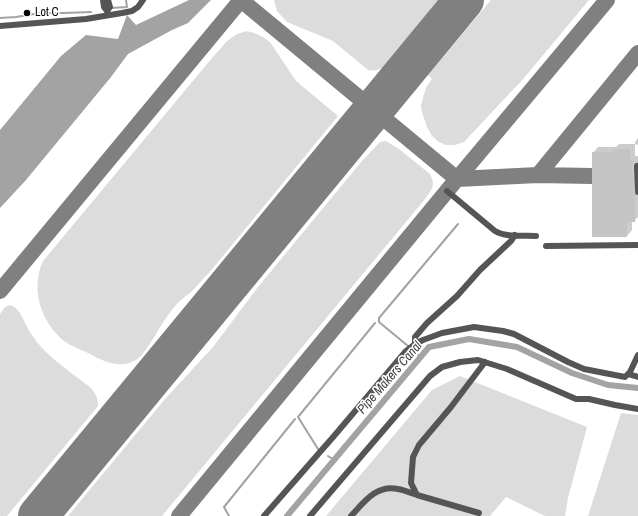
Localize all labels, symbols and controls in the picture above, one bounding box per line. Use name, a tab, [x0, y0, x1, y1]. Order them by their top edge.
place label: Lot C	[35, 6, 59, 20]
marker: Lot C	[22, 8, 32, 18]
water label: Pipe Makers Canal	[354, 339, 426, 417]

